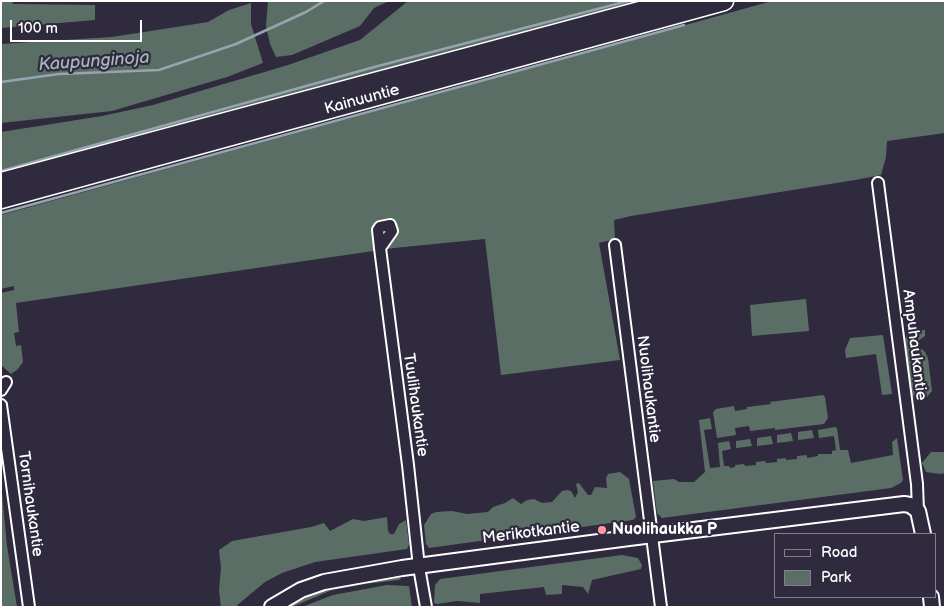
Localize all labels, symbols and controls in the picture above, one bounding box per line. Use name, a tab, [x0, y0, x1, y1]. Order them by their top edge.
scale bar	[12, 10, 145, 42]
text: 100 m	[18, 19, 58, 38]
water label: Kaupunginoja	[38, 47, 150, 77]
street label: Kainuuntie	[322, 81, 402, 119]
street label: Ampuhaukantie	[898, 288, 930, 402]
street label: Nuolihaukantie	[632, 334, 664, 444]
street label: Tuulihaukantie	[398, 352, 432, 458]
street label: Tornihaukantie	[13, 450, 47, 558]
street label: Merikotkantie	[481, 518, 581, 548]
place label: Nuolihaukka P	[612, 520, 717, 540]
marker: Nuolihaukka P	[596, 524, 608, 536]
legend	[774, 533, 936, 598]
text: Road	[821, 543, 857, 562]
text: Park	[821, 568, 851, 587]

